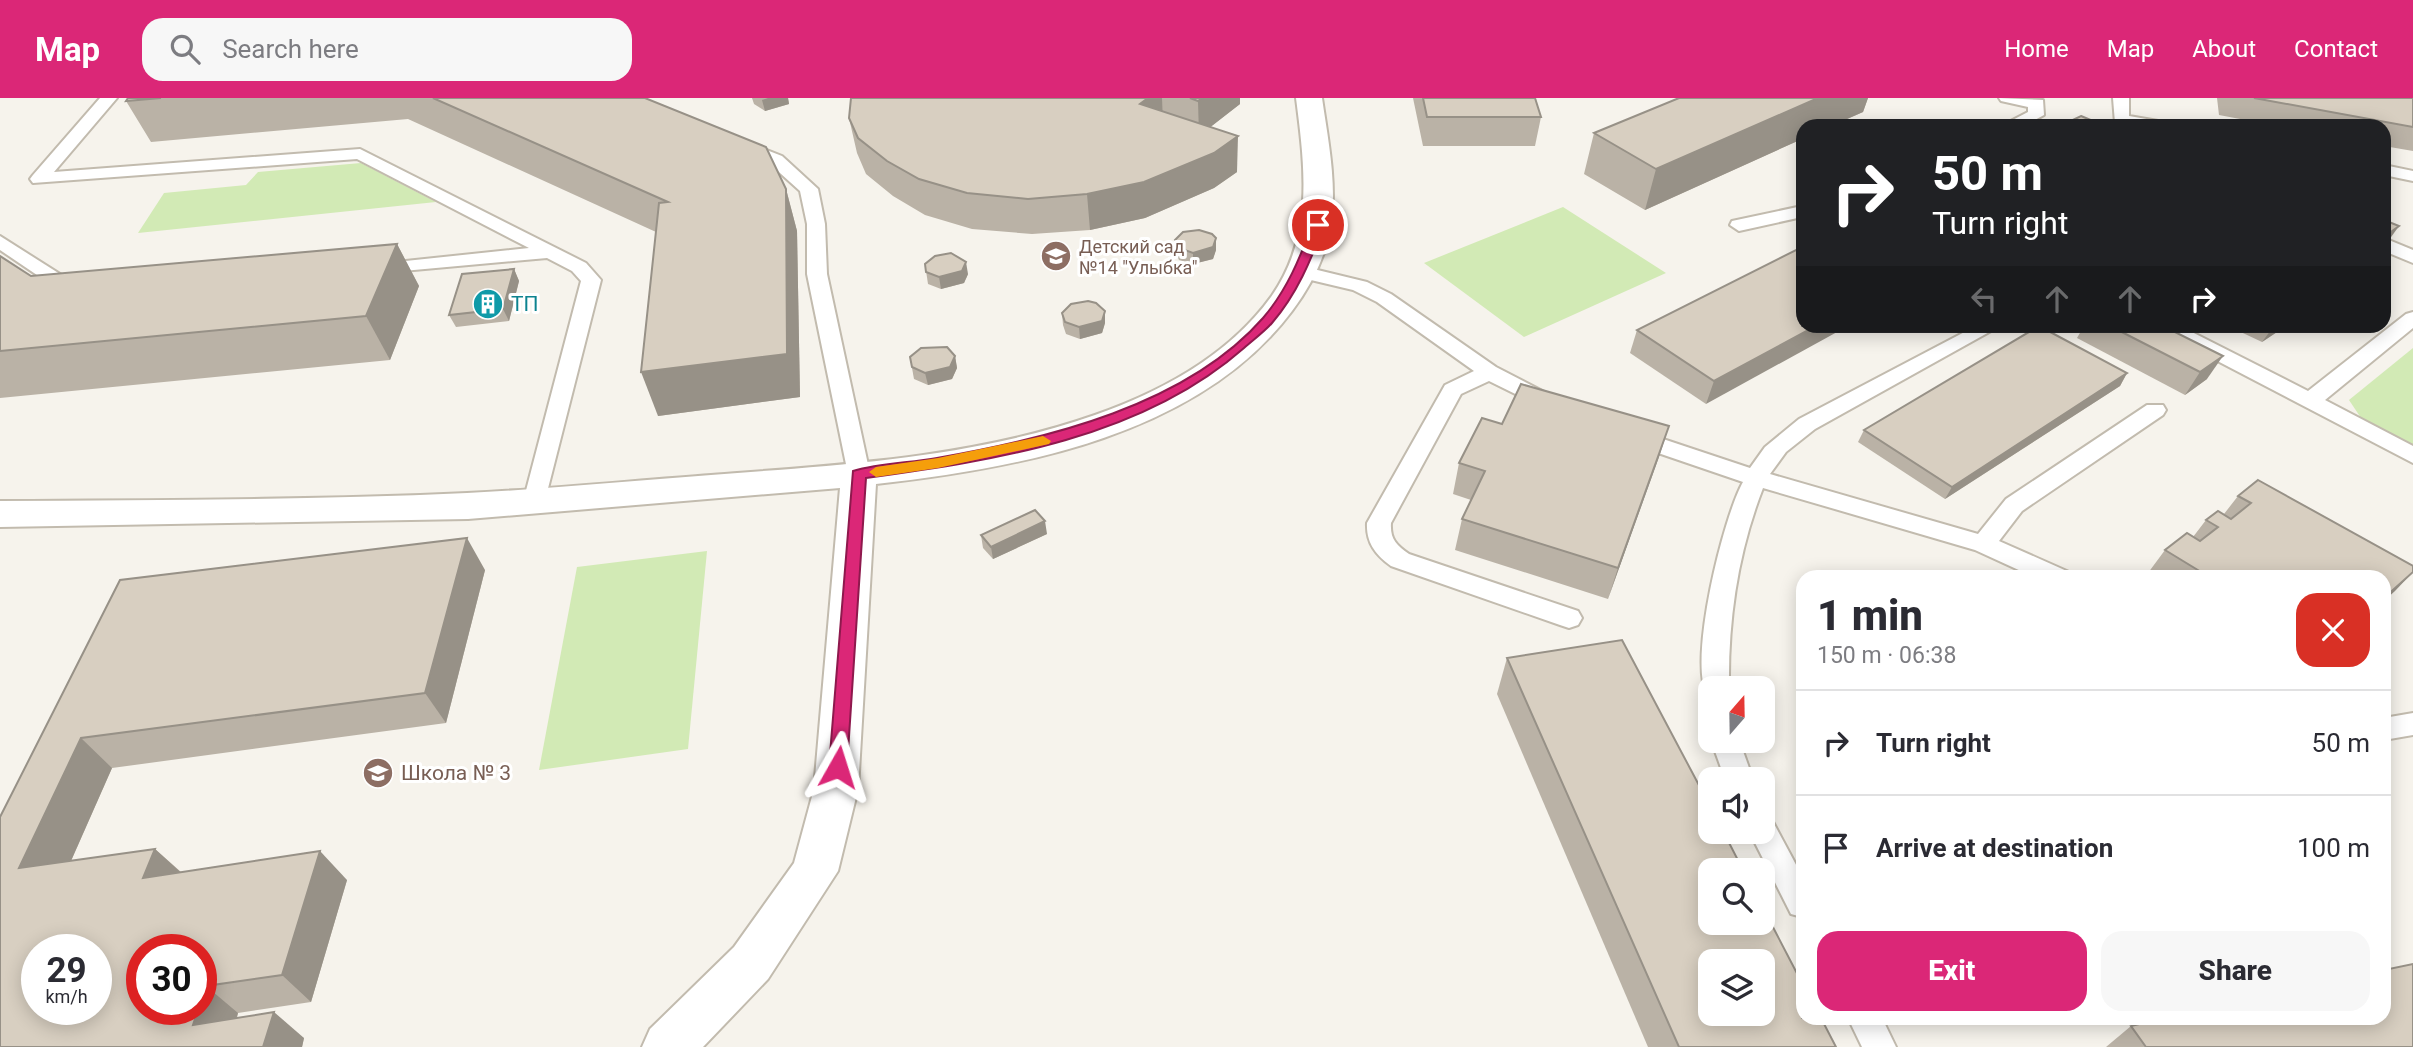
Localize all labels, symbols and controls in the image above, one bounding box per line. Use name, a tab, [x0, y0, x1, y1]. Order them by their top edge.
search box	[142, 18, 632, 81]
text: Map	[35, 30, 100, 69]
icon: search	[166, 30, 204, 68]
text: Search here	[222, 34, 359, 64]
text: Home	[2004, 35, 2069, 63]
text: Map	[2107, 35, 2154, 63]
text: About	[2192, 35, 2256, 63]
text: Contact	[2294, 35, 2378, 63]
text: 50 m	[1932, 145, 2043, 202]
icon: right	[1817, 147, 1908, 238]
pin	[1288, 195, 1348, 255]
text: Turn right	[1932, 204, 2068, 242]
icon: arrive	[1299, 206, 1337, 244]
place label: Детский сад №14 "Улыбка"	[1079, 236, 1198, 278]
school or university icon: Детский сад №14 "Улыбка"	[1039, 239, 1073, 273]
icon: left	[1965, 280, 2003, 318]
icon: ahead	[2038, 280, 2076, 318]
icon: ahead	[2111, 280, 2149, 318]
icon: right	[2184, 280, 2222, 318]
building icon: ТП	[471, 287, 505, 321]
place label: ТП	[511, 292, 539, 316]
text: 1 min	[1817, 591, 1923, 640]
button: close	[2296, 593, 2370, 667]
text: 150 m · 06:38	[1817, 642, 1956, 669]
north arrow	[1698, 676, 1774, 752]
map controls	[1698, 676, 1775, 1026]
icon: right	[1817, 724, 1855, 762]
text: Turn right	[1876, 728, 1991, 758]
text: 50 m	[2312, 728, 2370, 758]
position arrow	[801, 730, 875, 804]
school or university icon: Школа № 3	[361, 756, 395, 790]
place label: Школа № 3	[401, 761, 511, 785]
button: sound	[1698, 767, 1775, 844]
icon: arrive	[1817, 829, 1855, 867]
text: Arrive at destination	[1876, 833, 2113, 863]
text: 100 m	[2297, 833, 2370, 863]
button: search	[1698, 858, 1775, 935]
button: Exit	[1817, 931, 2087, 1011]
button: Share	[2101, 931, 2370, 1011]
speed limit sign: 30	[126, 934, 217, 1025]
button: layers	[1698, 949, 1775, 1026]
text: 29	[46, 950, 87, 991]
text: km/h	[45, 986, 88, 1007]

